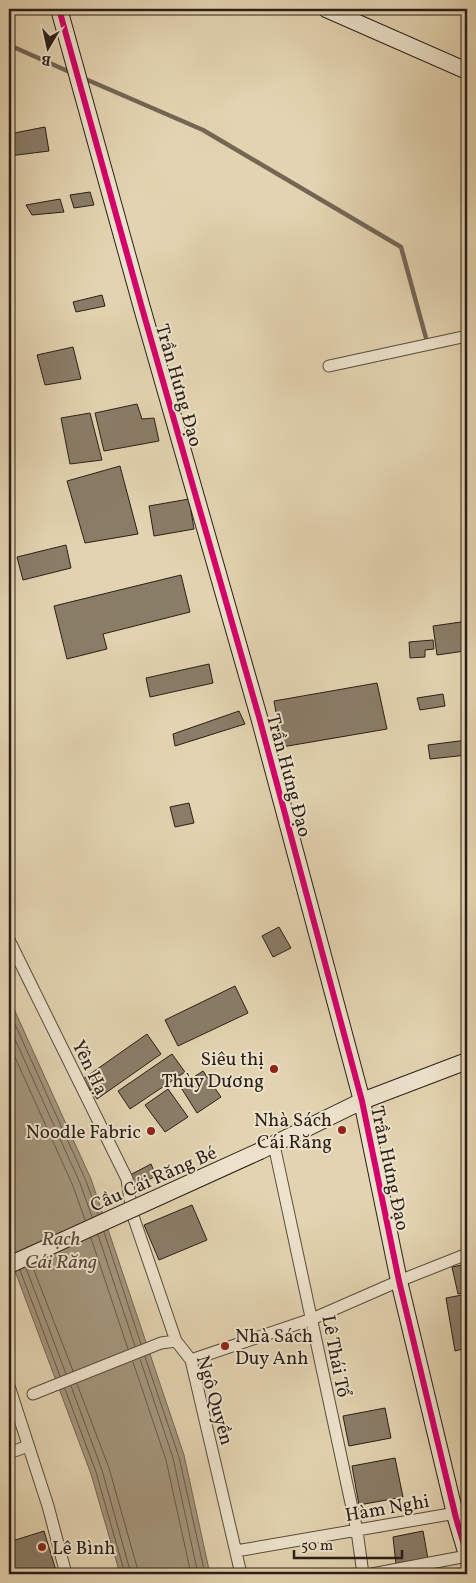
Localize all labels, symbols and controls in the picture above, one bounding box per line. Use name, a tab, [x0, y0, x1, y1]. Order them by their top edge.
north arrow	[22, 22, 72, 72]
text: B	[40, 49, 52, 69]
street label: Trần Hưng Đạo	[148, 321, 208, 450]
street label: Trần Hưng Đạo	[259, 711, 317, 840]
street label: Yên Hạ	[65, 1036, 114, 1100]
place label: Siêu thị Thùy Dương	[162, 1047, 264, 1095]
marker: Siêu thị Thùy Dương	[268, 1063, 280, 1075]
street label: Trần Hưng Đạo	[363, 1104, 415, 1233]
place label: Nhà Sách Cái Răng	[254, 1108, 332, 1156]
place label: Noodle Fabric	[26, 1120, 141, 1146]
marker: Nhà Sách Cái Răng	[336, 1124, 348, 1136]
marker: Noodle Fabric	[145, 1125, 157, 1137]
street label: Cầu Cái Răng Bé	[86, 1140, 221, 1219]
water label: Rạch Cái Răng	[25, 1226, 97, 1277]
street label: Lê Thái Tổ	[314, 1313, 356, 1400]
place label: Nhà Sách Duy Anh	[235, 1324, 313, 1372]
marker: Nhà Sách Duy Anh	[219, 1340, 231, 1352]
street label: Ngô Quyền	[189, 1353, 239, 1448]
street label: Hàm Nghi	[343, 1489, 432, 1529]
scale bar	[294, 1528, 401, 1560]
place label: Lê Bình	[52, 1536, 116, 1562]
text: 50 m	[301, 1536, 333, 1557]
marker: Lê Bình	[36, 1541, 48, 1553]

